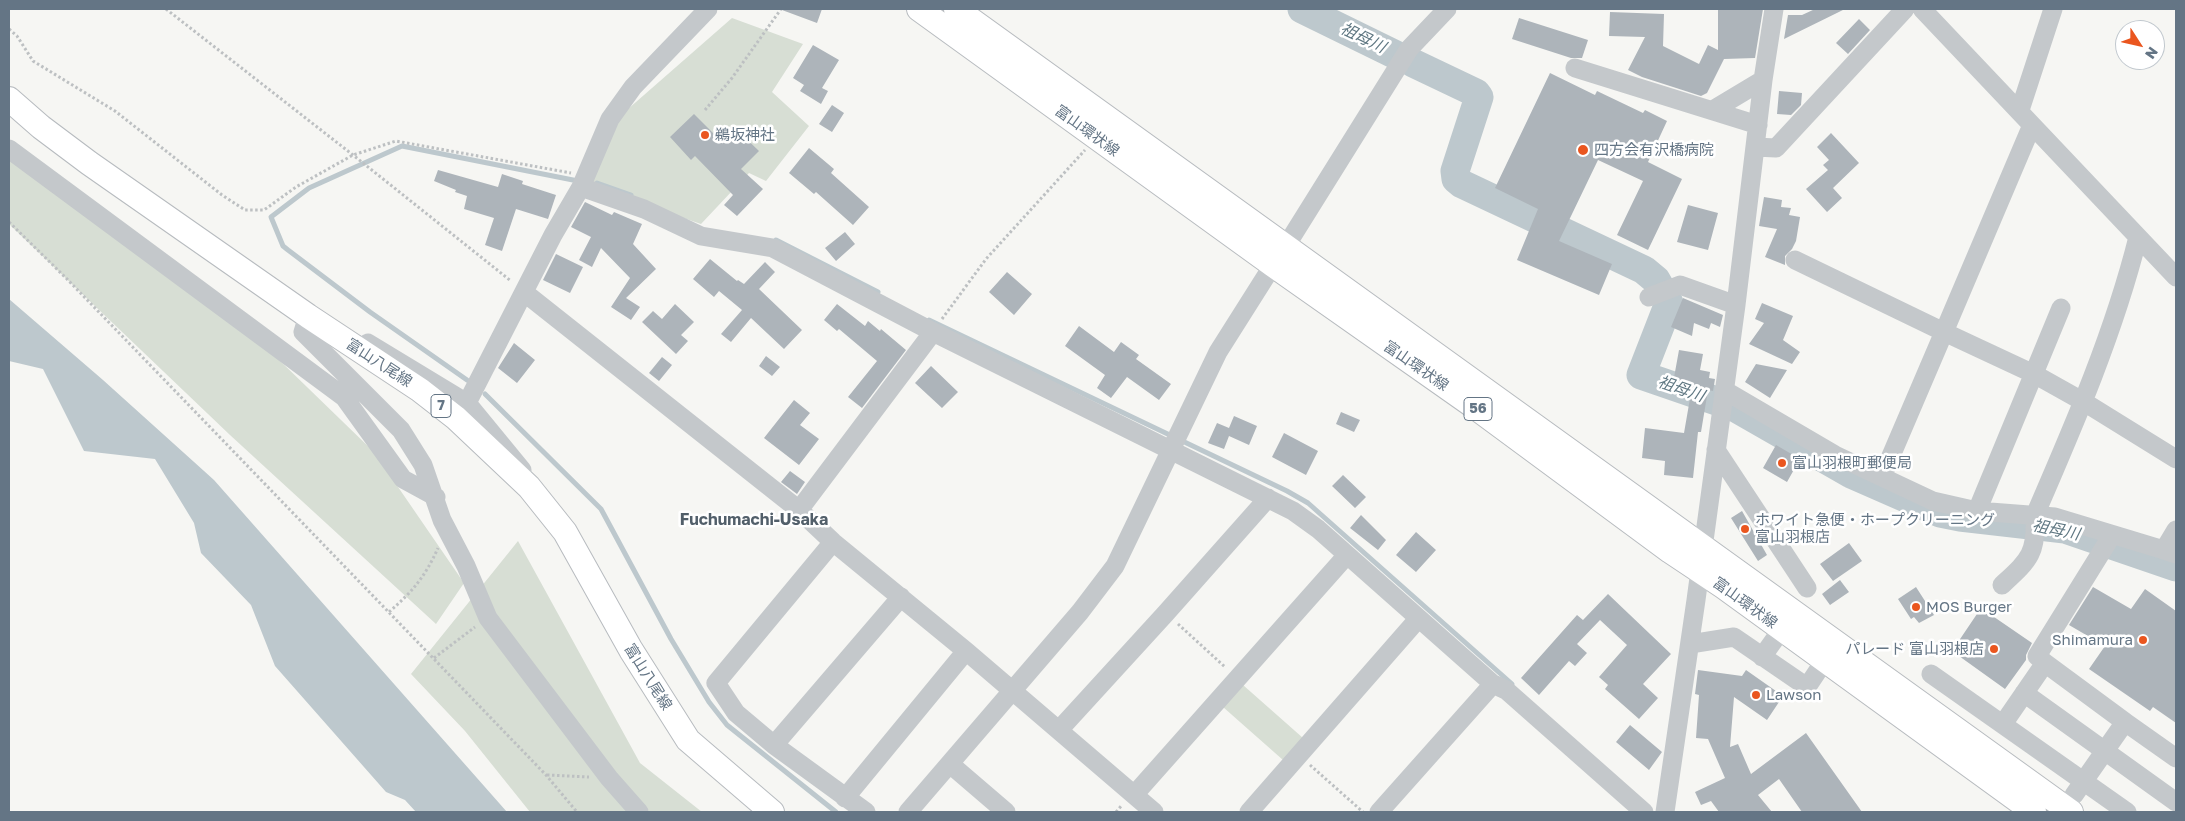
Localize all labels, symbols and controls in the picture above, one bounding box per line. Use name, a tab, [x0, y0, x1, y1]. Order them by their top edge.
water label: 祖母川	[1337, 19, 1389, 57]
north arrow	[2115, 20, 2165, 70]
text: N	[2142, 44, 2162, 63]
street label: 富山環状線	[1051, 102, 1123, 160]
place label: 鵜坂神社	[715, 126, 775, 144]
marker: 鵜坂神社	[699, 129, 711, 141]
place label: 四方会有沢橋病院	[1594, 141, 1714, 159]
marker: 四方会有沢橋病院	[1576, 143, 1590, 157]
street label: 富山八尾線	[343, 335, 415, 391]
street label: 富山環状線	[1380, 337, 1452, 395]
water label: 祖母川	[1655, 372, 1707, 406]
road number: 7	[431, 394, 451, 418]
road number: 56	[1464, 398, 1492, 420]
place label: 富山羽根町郵便局	[1792, 454, 1912, 472]
marker: 富山羽根町郵便局	[1776, 457, 1788, 469]
district label: Fuchumachi-Usaka	[680, 510, 828, 530]
place label: ホワイト急便・ホープクリーニング 富山羽根店	[1755, 511, 1995, 546]
water label: 祖母川	[2031, 516, 2081, 544]
marker: ホワイト急便・ホープクリーニング 富山羽根店	[1739, 523, 1751, 535]
street label: 富山環状線	[1709, 574, 1781, 632]
place label: MOS Burger	[1926, 598, 2012, 616]
marker: MOS Burger	[1910, 601, 1922, 613]
place label: Shimamura	[2052, 631, 2133, 649]
marker: Shimamura	[2137, 634, 2149, 646]
street label: 富山八尾線	[620, 640, 676, 714]
place label: パレード 富山羽根店	[1845, 640, 1984, 658]
marker: パレード 富山羽根店	[1988, 643, 2000, 655]
place label: Lawson	[1766, 686, 1821, 704]
marker: Lawson	[1750, 689, 1762, 701]

